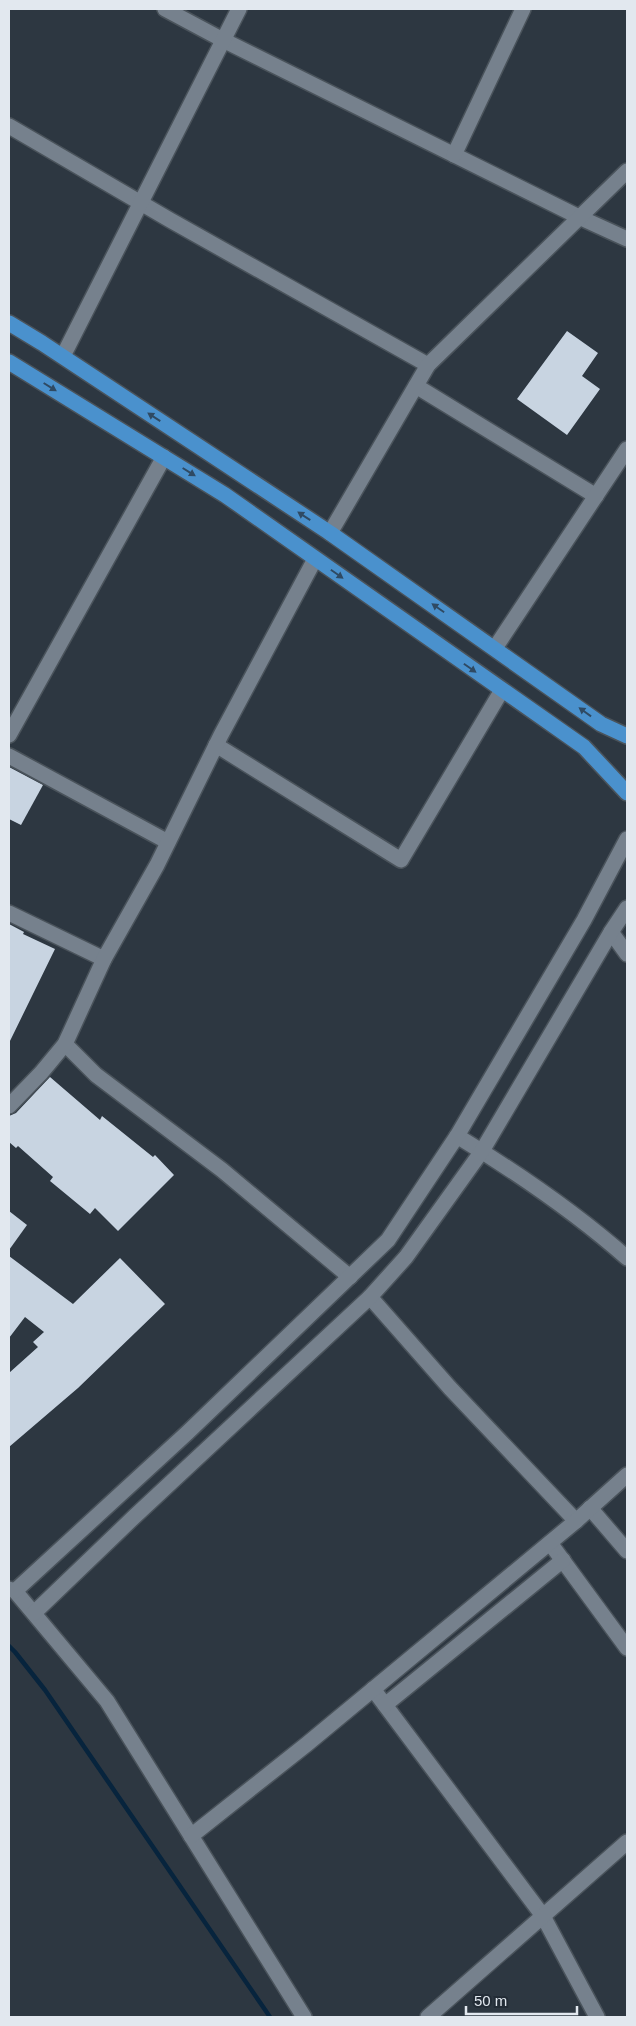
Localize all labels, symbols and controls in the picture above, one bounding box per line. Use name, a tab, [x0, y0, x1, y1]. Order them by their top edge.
one-way arrow	[44, 383, 57, 392]
one-way arrow	[147, 412, 161, 422]
one-way arrow	[182, 468, 195, 477]
one-way arrow	[298, 511, 311, 521]
one-way arrow	[330, 569, 344, 579]
one-way arrow	[431, 603, 445, 613]
one-way arrow	[463, 662, 476, 673]
one-way arrow	[579, 707, 592, 718]
scale bar	[466, 1984, 577, 2016]
text: 50 m	[474, 1992, 507, 2009]

